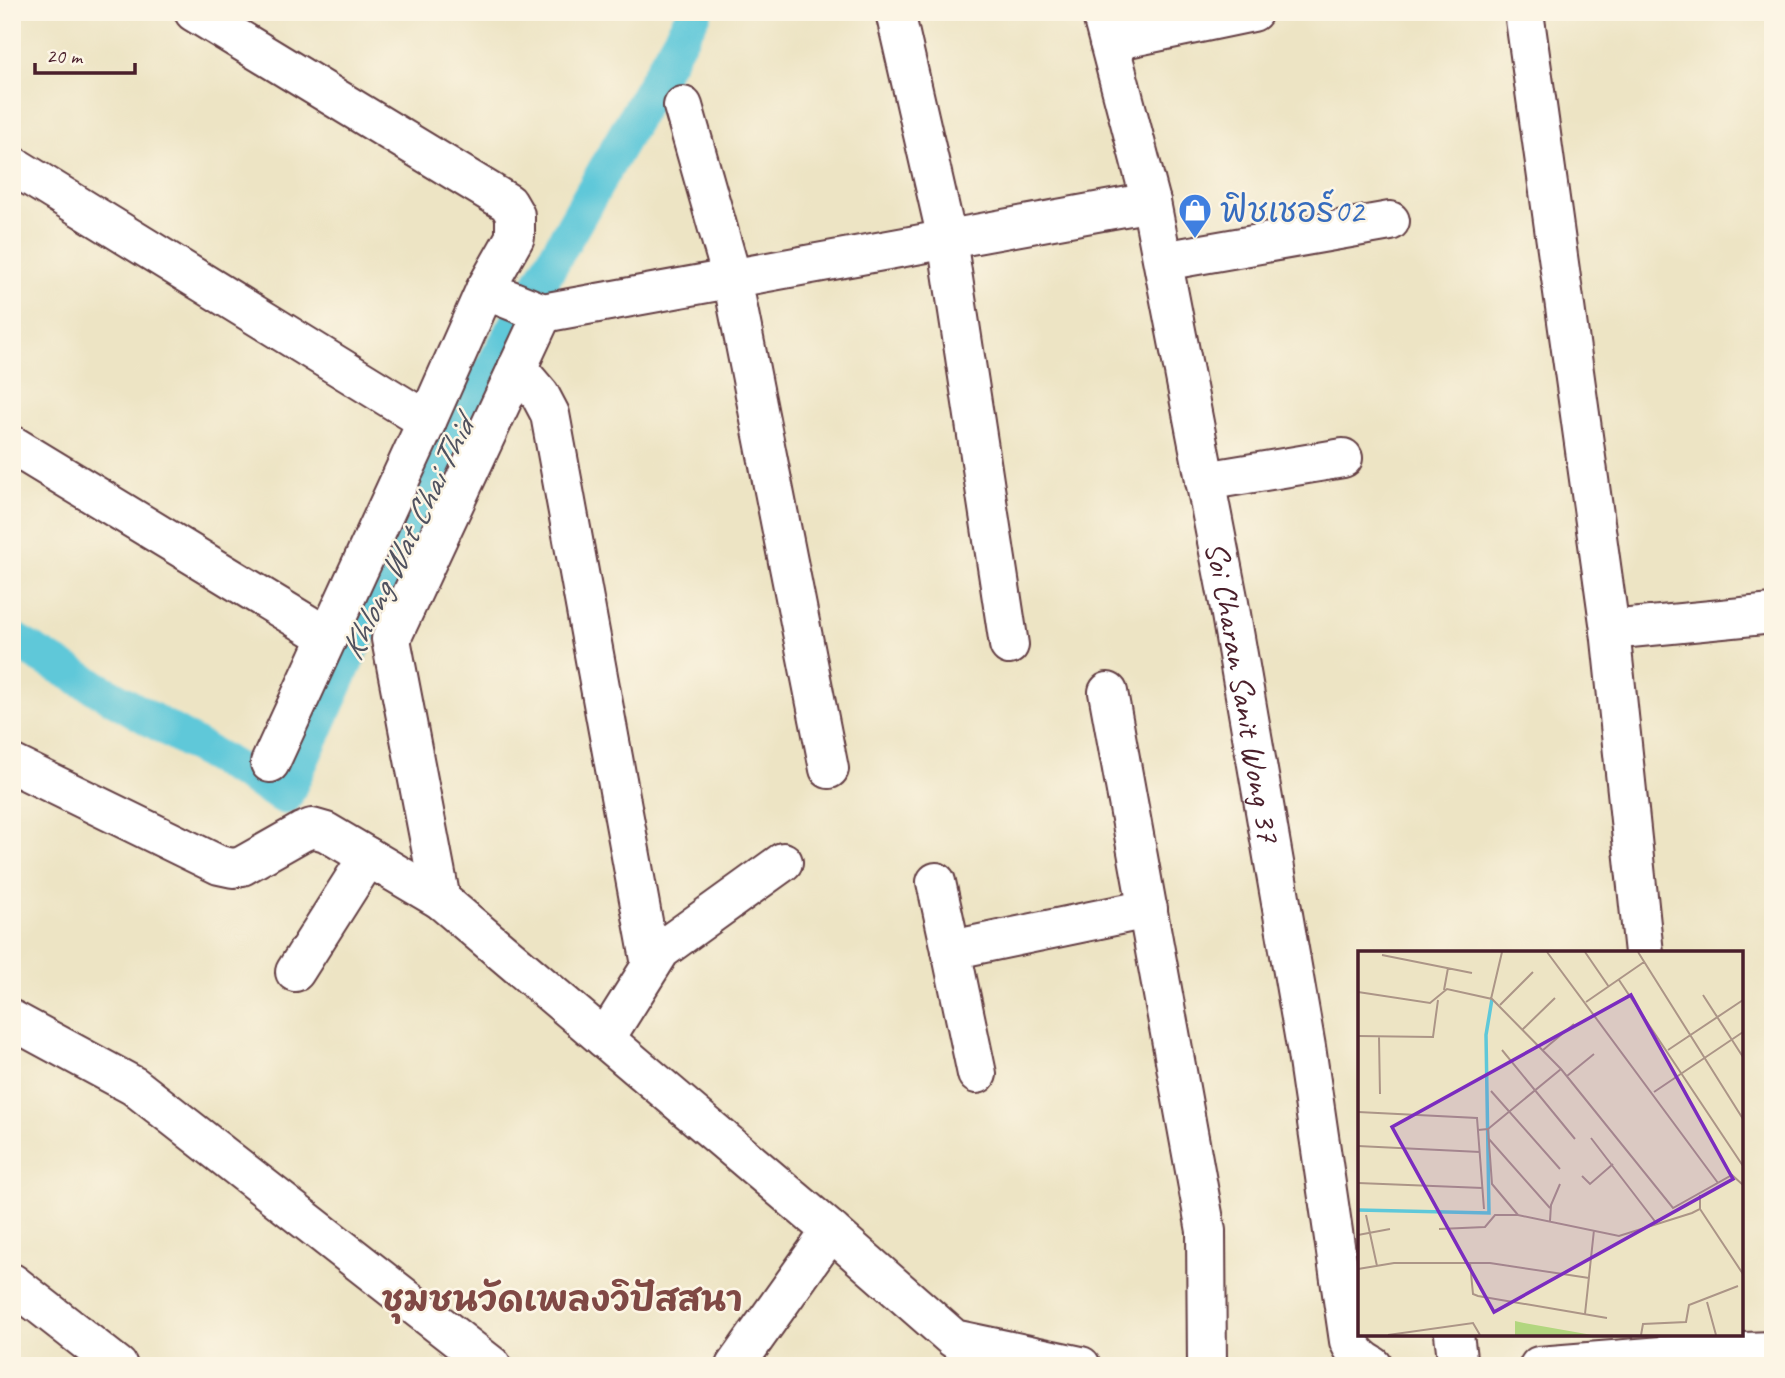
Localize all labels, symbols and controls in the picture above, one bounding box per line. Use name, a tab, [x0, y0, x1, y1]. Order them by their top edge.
scale bar	[35, 32, 135, 76]
text: 20 m	[46, 43, 84, 69]
place label: ฟิชเชอร์02	[1220, 189, 1367, 232]
shop icon: ฟิชเชอร์02	[1176, 191, 1214, 240]
water label: Khlong Wat Chai Thid	[329, 402, 489, 667]
street label: Soi Charan Sanit Wong 37	[1196, 538, 1290, 848]
inset map	[1358, 951, 1743, 1336]
district label: ชุมชนวัดเพลงวิปัสสนา	[382, 1277, 742, 1324]

